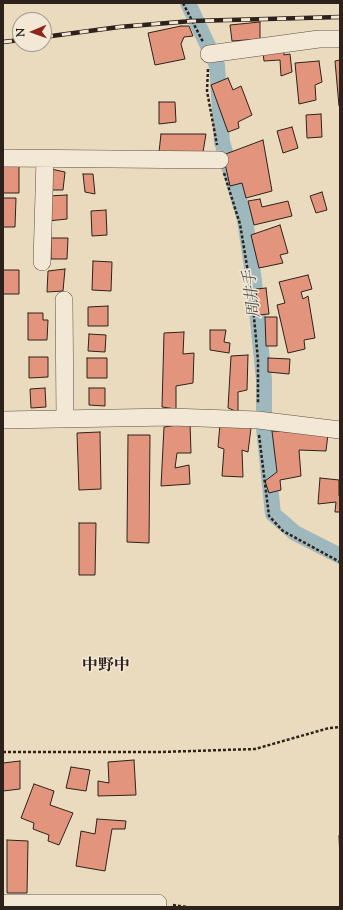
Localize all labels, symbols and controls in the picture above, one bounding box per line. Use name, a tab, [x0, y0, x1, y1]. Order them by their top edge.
north arrow	[12, 12, 52, 52]
text: N	[13, 28, 29, 37]
water label: 周井手	[242, 269, 266, 319]
district label: 中野中	[82, 657, 130, 677]

